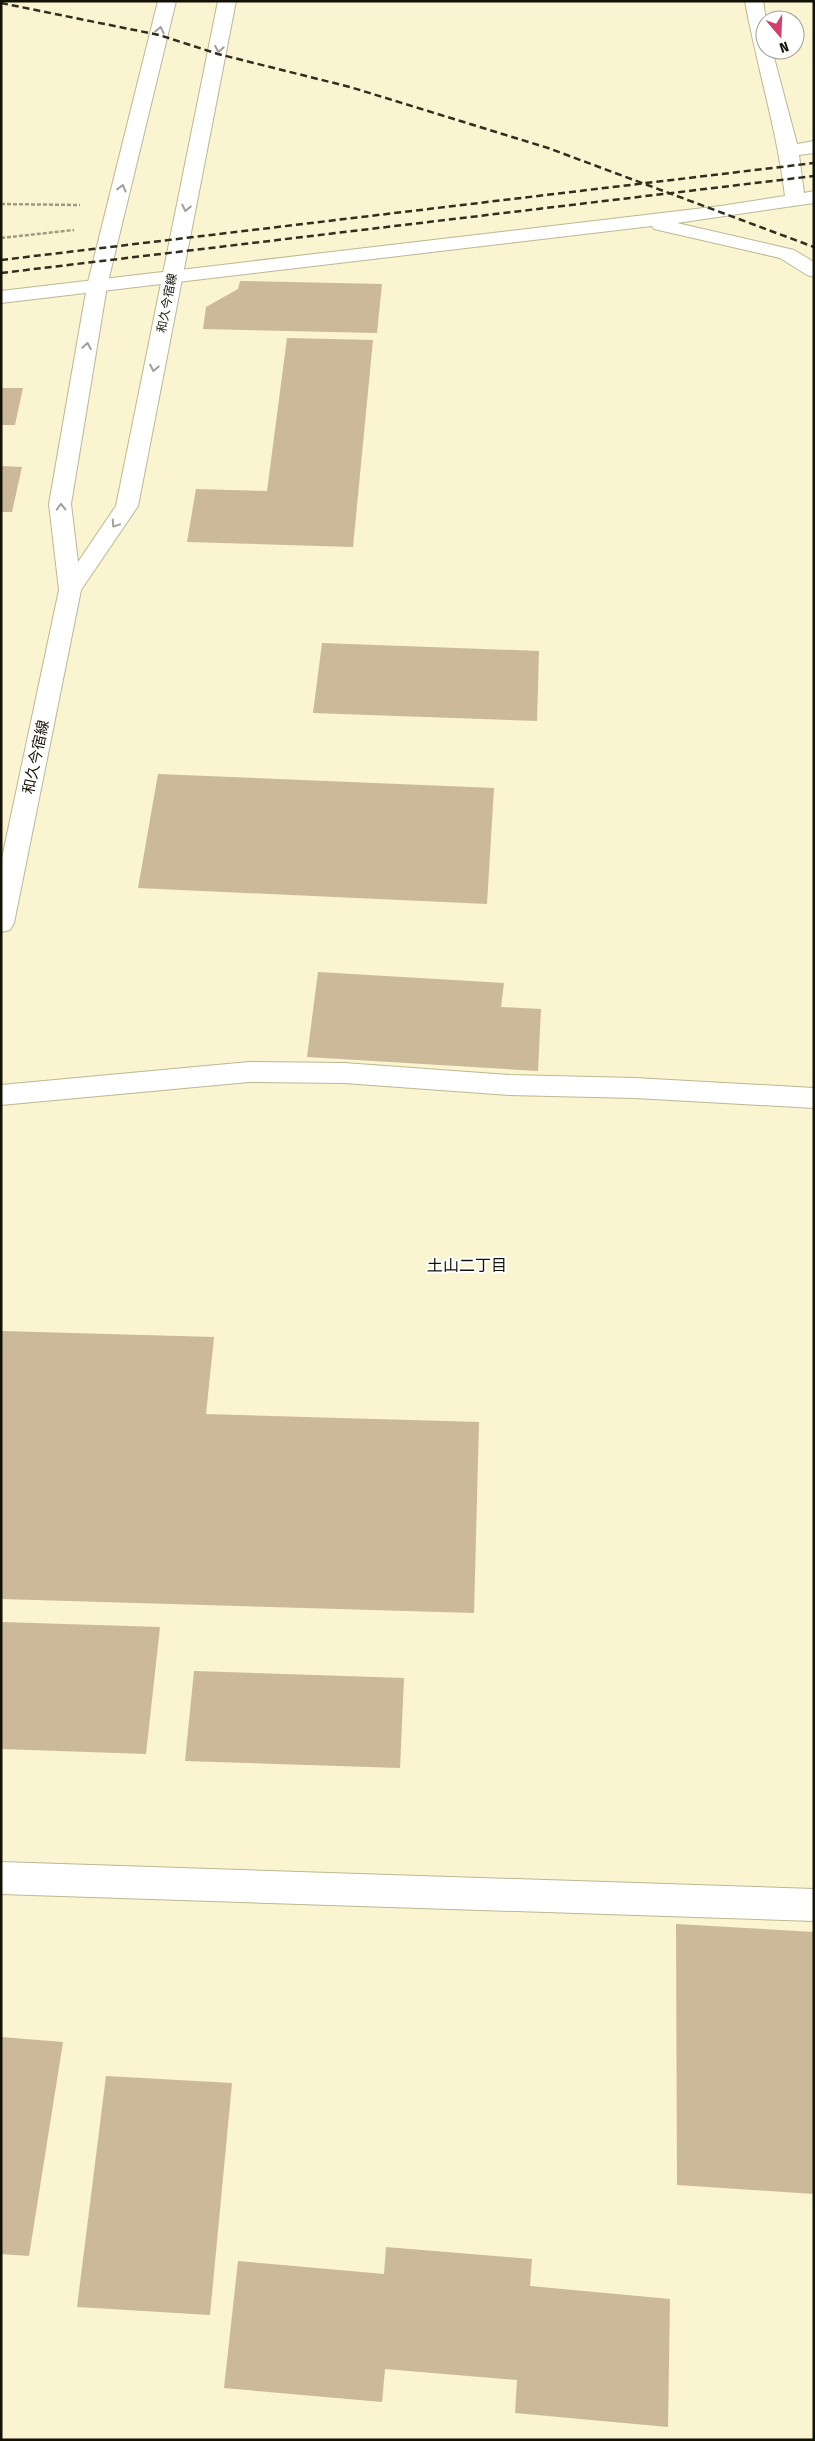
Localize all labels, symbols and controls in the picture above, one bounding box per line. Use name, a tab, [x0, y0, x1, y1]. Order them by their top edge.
north arrow	[755, 10, 805, 60]
one-way arrow	[154, 25, 165, 34]
text: N	[777, 37, 791, 56]
one-way arrow	[214, 45, 224, 54]
one-way arrow	[116, 183, 127, 192]
one-way arrow	[181, 204, 192, 213]
street label: 和久今宿線	[154, 272, 180, 334]
one-way arrow	[82, 342, 92, 351]
one-way arrow	[149, 363, 160, 372]
one-way arrow	[56, 502, 66, 510]
one-way arrow	[112, 518, 121, 528]
street label: 和久今宿線	[19, 718, 53, 796]
district label: 土山二丁目	[427, 1256, 507, 1275]

